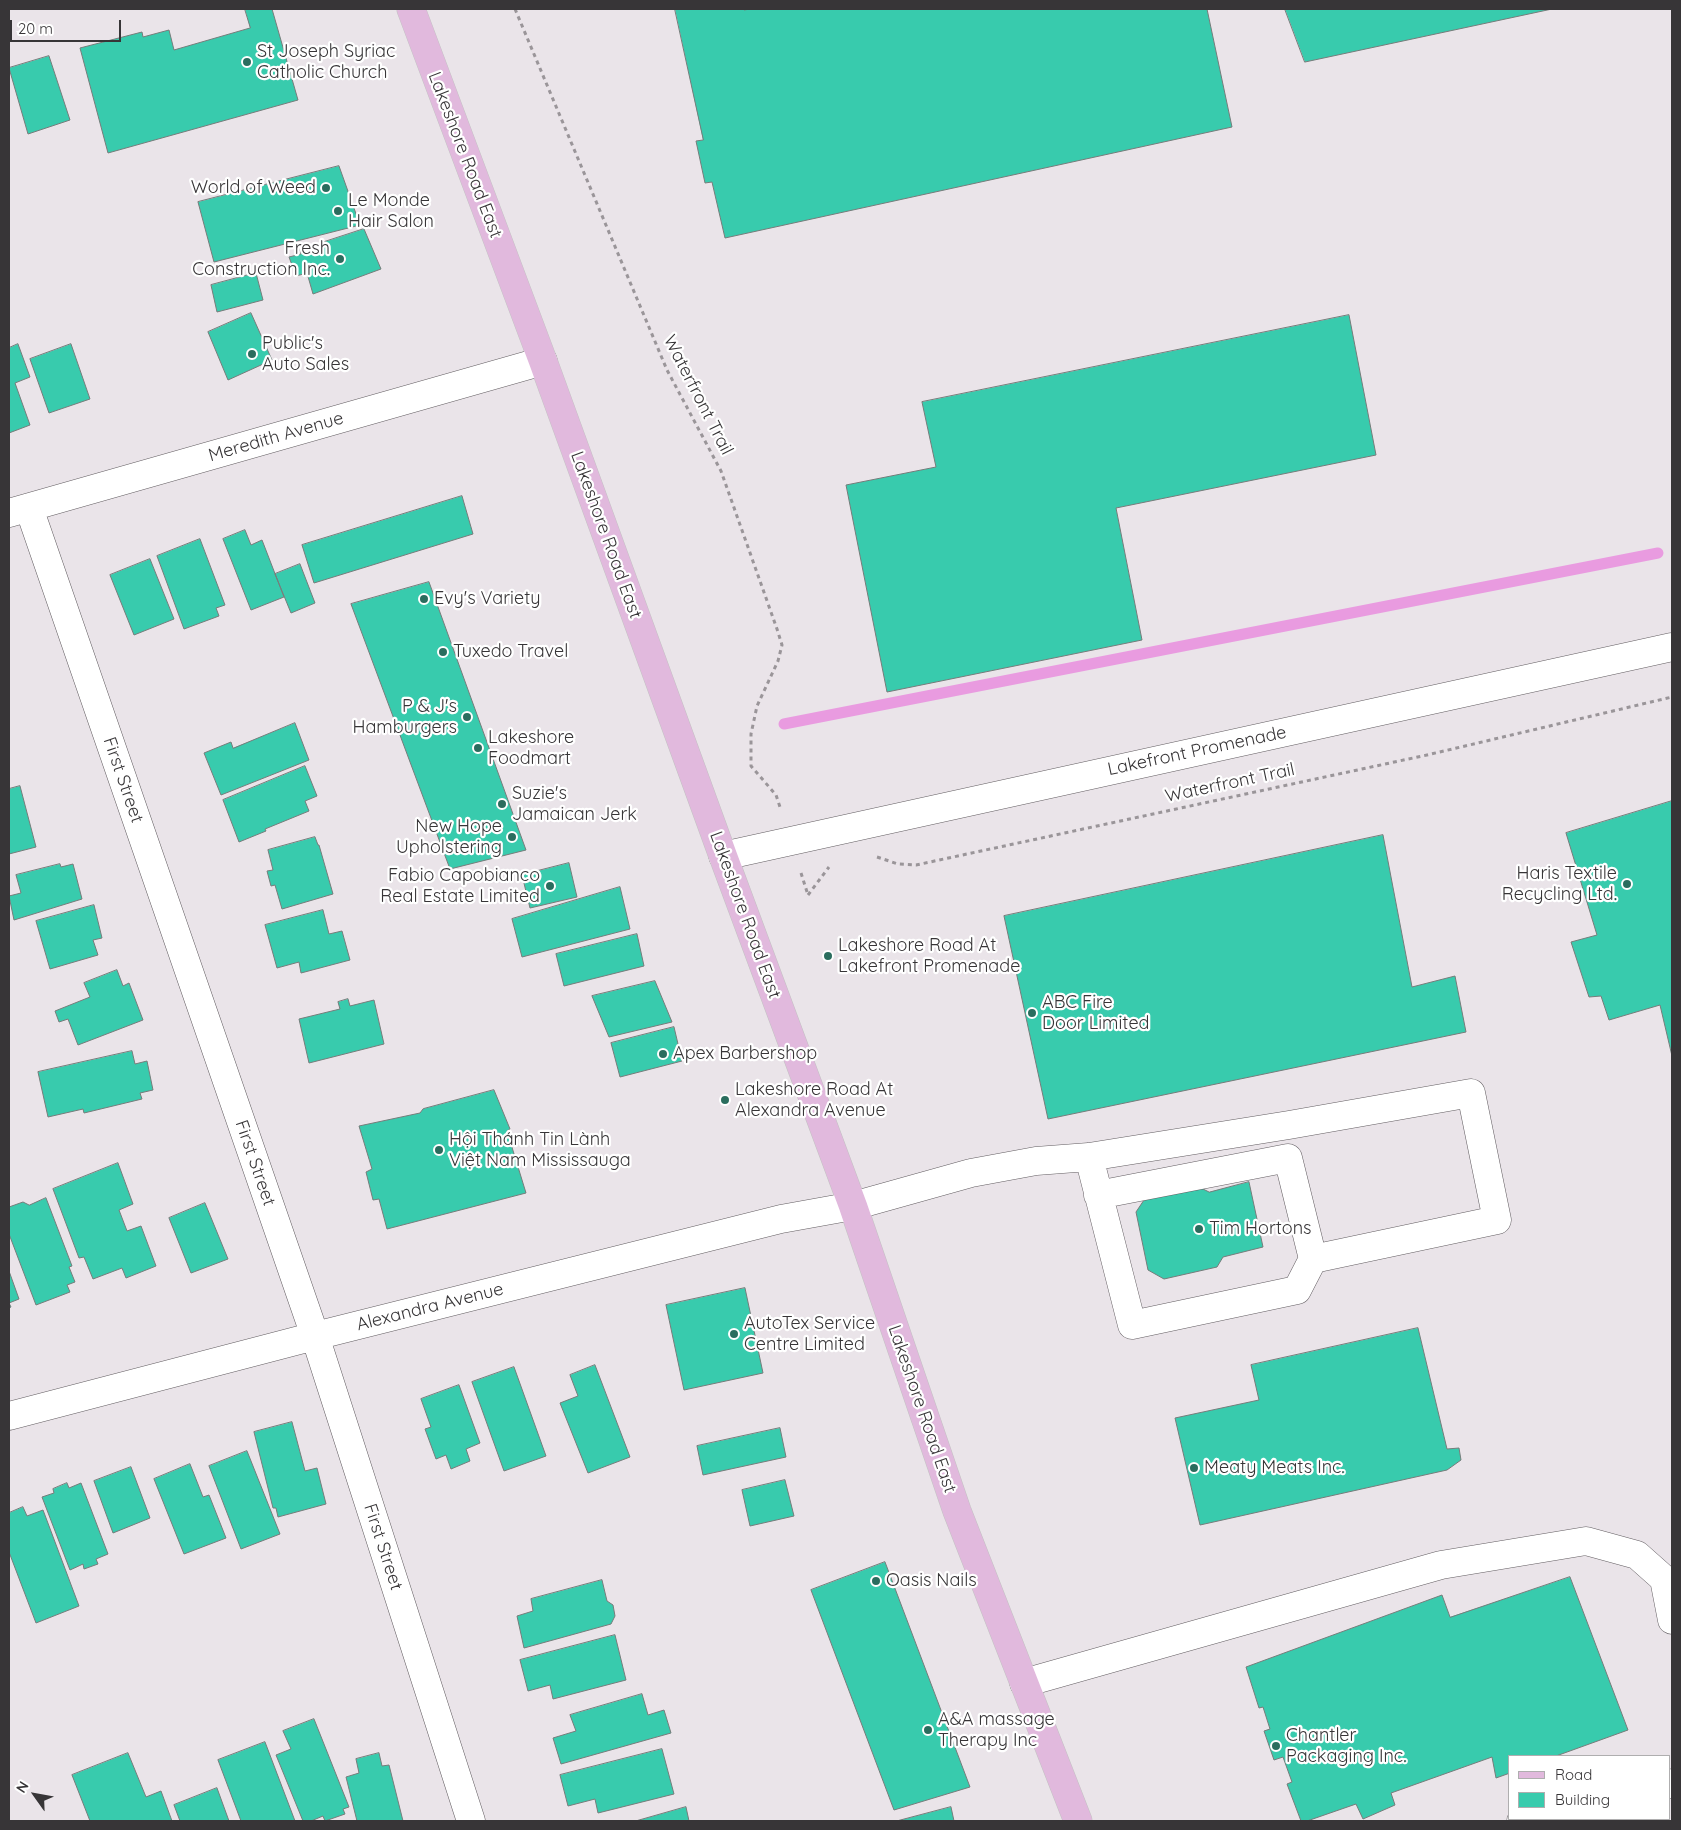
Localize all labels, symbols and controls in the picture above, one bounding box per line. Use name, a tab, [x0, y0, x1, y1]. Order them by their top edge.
scale bar	[12, 10, 124, 42]
text: 20 m	[18, 19, 53, 38]
place label: St Joseph Syriac Catholic Church	[257, 41, 395, 84]
marker: St Joseph Syriac Catholic Church	[241, 56, 253, 68]
street label: Lakeshore Road East	[423, 69, 507, 241]
place label: World of Weed	[191, 177, 316, 199]
marker: World of Weed	[320, 182, 332, 194]
place label: Le Monde Hair Salon	[348, 190, 434, 232]
marker: Le Monde Hair Salon	[332, 205, 344, 217]
place label: Fresh Construction Inc.	[192, 238, 330, 280]
marker: Fresh Construction Inc.	[334, 253, 346, 265]
street label: Waterfront Trail	[658, 331, 738, 459]
place label: Public's Auto Sales	[262, 333, 349, 376]
marker: Public's Auto Sales	[246, 348, 258, 360]
street label: Meredith Avenue	[206, 407, 346, 467]
street label: Lakeshore Road East	[566, 448, 646, 622]
place label: Evy's Variety	[434, 588, 540, 610]
marker: Evy's Variety	[418, 593, 430, 605]
place label: Tuxedo Travel	[453, 641, 568, 663]
marker: Tuxedo Travel	[437, 646, 449, 658]
place label: P & J's Hamburgers	[352, 696, 457, 739]
marker: P & J's Hamburgers	[461, 711, 473, 723]
street label: Lakefront Promenade	[1106, 721, 1288, 781]
place label: Lakeshore Foodmart	[488, 727, 574, 770]
street label: First Street	[98, 734, 148, 826]
marker: Lakeshore Foodmart	[472, 742, 484, 754]
street label: Waterfront Trail	[1163, 759, 1297, 807]
place label: Suzie's Jamaican Jerk	[512, 783, 637, 826]
marker: Suzie's Jamaican Jerk	[496, 798, 508, 810]
place label: New Hope Upholstering	[396, 816, 502, 859]
street label: Lakeshore Road East	[705, 828, 785, 1002]
marker: New Hope Upholstering	[506, 831, 518, 843]
place label: Haris Textile Recycling Ltd.	[1502, 863, 1617, 906]
place label: Fabio Capobianco Real Estate Limited	[380, 865, 540, 908]
marker: Haris Textile Recycling Ltd.	[1621, 878, 1633, 890]
marker: Fabio Capobianco Real Estate Limited	[544, 880, 556, 892]
place label: Lakeshore Road At Lakefront Promenade	[838, 935, 1020, 978]
marker: Lakeshore Road At Lakefront Promenade	[822, 950, 834, 962]
place label: ABC Fire Door Limited	[1042, 992, 1149, 1034]
marker: ABC Fire Door Limited	[1026, 1007, 1038, 1019]
place label: Apex Barbershop	[673, 1043, 817, 1065]
marker: Apex Barbershop	[657, 1048, 669, 1060]
place label: Lakeshore Road At Alexandra Avenue	[735, 1079, 893, 1122]
marker: Lakeshore Road At Alexandra Avenue	[719, 1094, 731, 1106]
street label: First Street	[230, 1117, 280, 1209]
place label: Hội Thánh Tin Lành Việt Nam Mississauga	[449, 1129, 631, 1172]
marker: Hội Thánh Tin Lành Việt Nam Mississauga	[433, 1144, 445, 1156]
place label: Tim Hortons	[1209, 1218, 1312, 1240]
marker: Tim Hortons	[1193, 1223, 1205, 1235]
street label: Alexandra Avenue	[354, 1278, 506, 1336]
place label: AutoTex Service Centre Limited	[744, 1313, 875, 1356]
street label: Lakeshore Road East	[883, 1322, 961, 1496]
marker: AutoTex Service Centre Limited	[728, 1328, 740, 1340]
place label: Meaty Meats Inc.	[1204, 1457, 1345, 1479]
marker: Meaty Meats Inc.	[1188, 1462, 1200, 1474]
street label: First Street	[359, 1501, 407, 1593]
place label: Oasis Nails	[886, 1570, 977, 1592]
marker: Oasis Nails	[870, 1575, 882, 1587]
place label: A&A massage Therapy Inc	[938, 1709, 1055, 1752]
marker: A&A massage Therapy Inc	[922, 1724, 934, 1736]
place label: Chantler Packaging Inc.	[1286, 1725, 1406, 1768]
marker: Chantler Packaging Inc.	[1270, 1740, 1282, 1752]
legend	[1508, 1755, 1671, 1820]
text: Road	[1555, 1765, 1592, 1784]
north arrow	[10, 1770, 60, 1820]
text: N	[12, 1778, 33, 1796]
text: Building	[1555, 1790, 1610, 1809]

